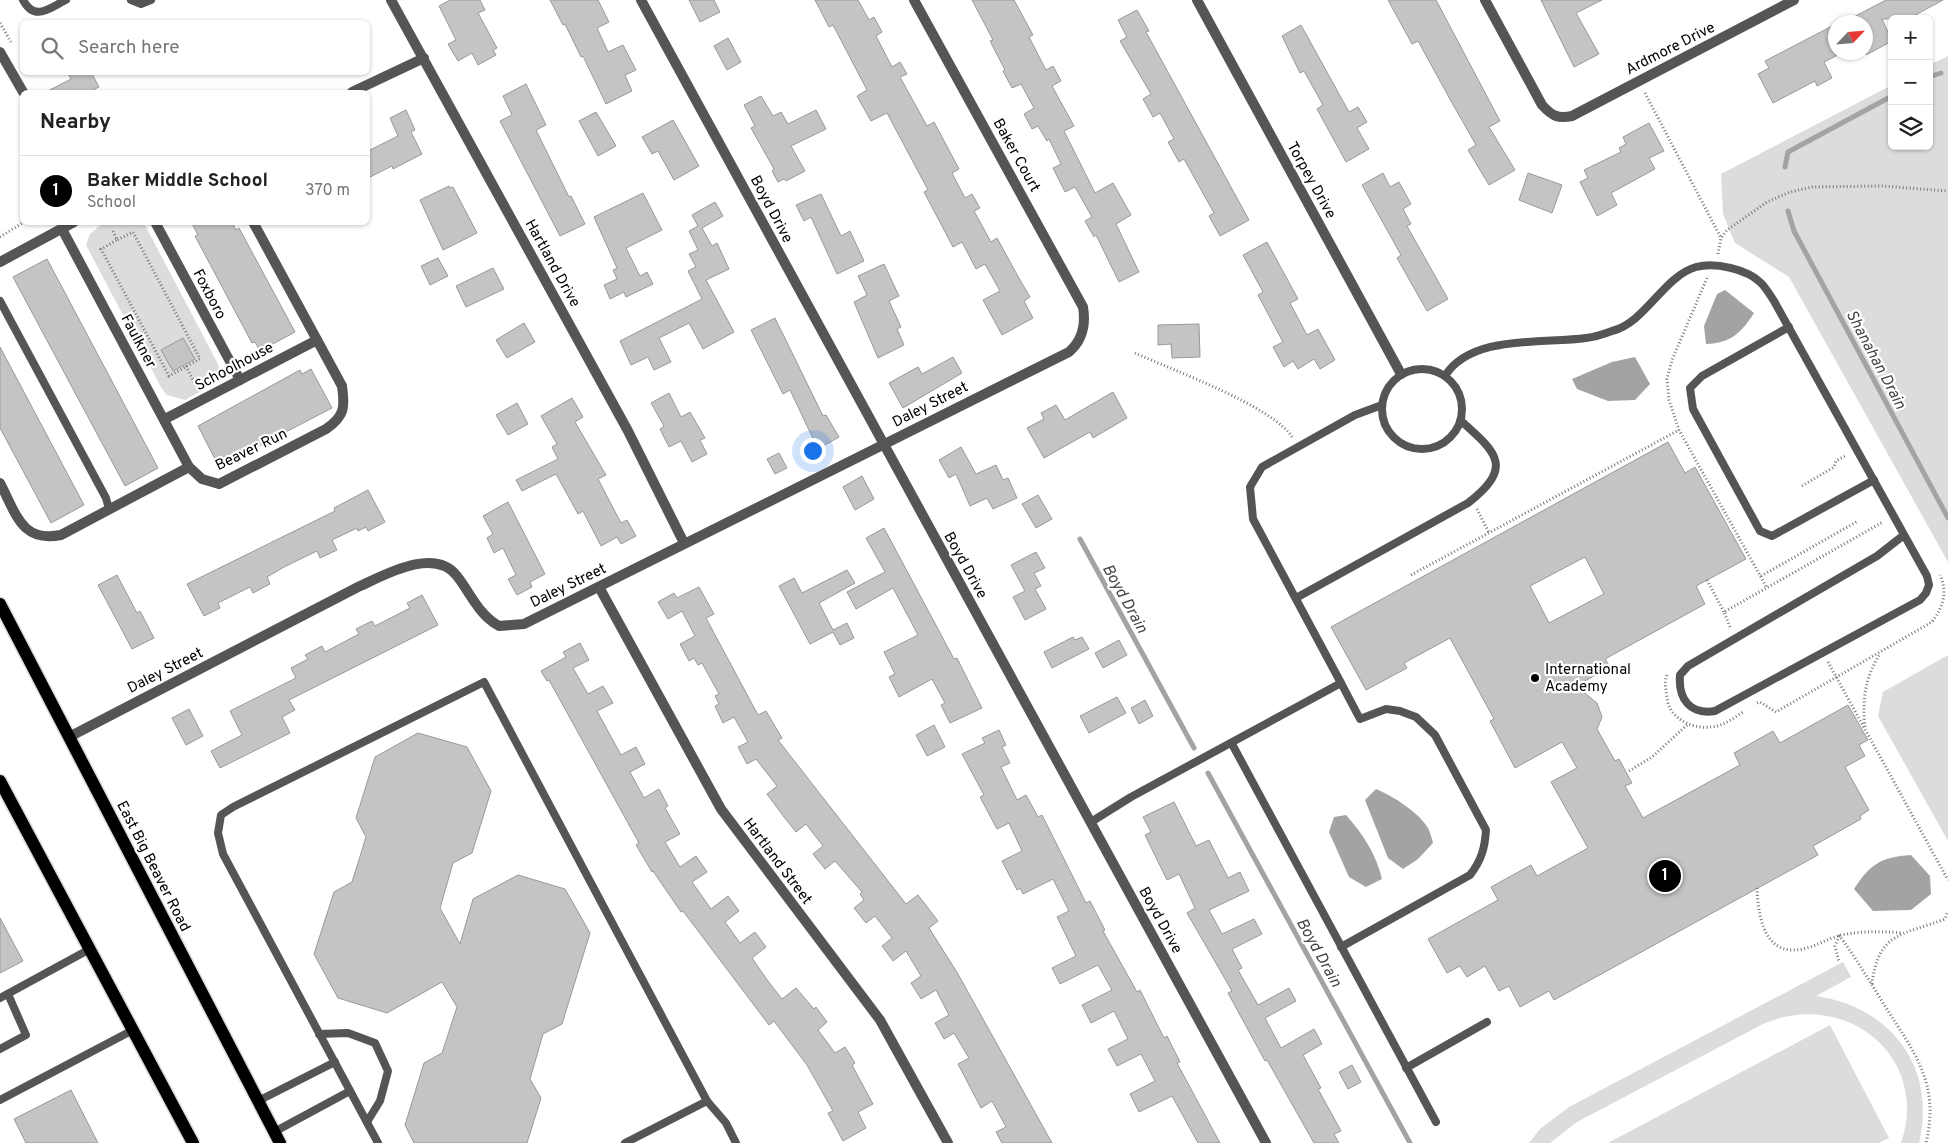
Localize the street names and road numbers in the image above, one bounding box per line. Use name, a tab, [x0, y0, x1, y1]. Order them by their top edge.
street label: Ardmore Drive	[1623, 19, 1719, 80]
street label: Baker Court	[988, 116, 1044, 196]
street label: Torpey Drive	[1282, 139, 1340, 222]
street label: Boyd Drive	[745, 173, 796, 247]
street label: Hartland Drive	[520, 216, 584, 311]
street label: Foxboro	[188, 266, 230, 323]
street label: Faulkner	[116, 312, 160, 372]
street label: Schoolhouse	[192, 339, 277, 396]
street label: Daley Street	[890, 378, 972, 432]
street label: Beaver Run	[213, 425, 291, 476]
street label: Boyd Drive	[939, 529, 991, 603]
street label: Daley Street	[528, 560, 610, 613]
street label: Daley Street	[125, 644, 207, 698]
street label: East Big Beaver Road	[111, 798, 194, 935]
street label: Hartland Street	[738, 815, 816, 909]
street label: Boyd Drive	[1134, 884, 1186, 958]

